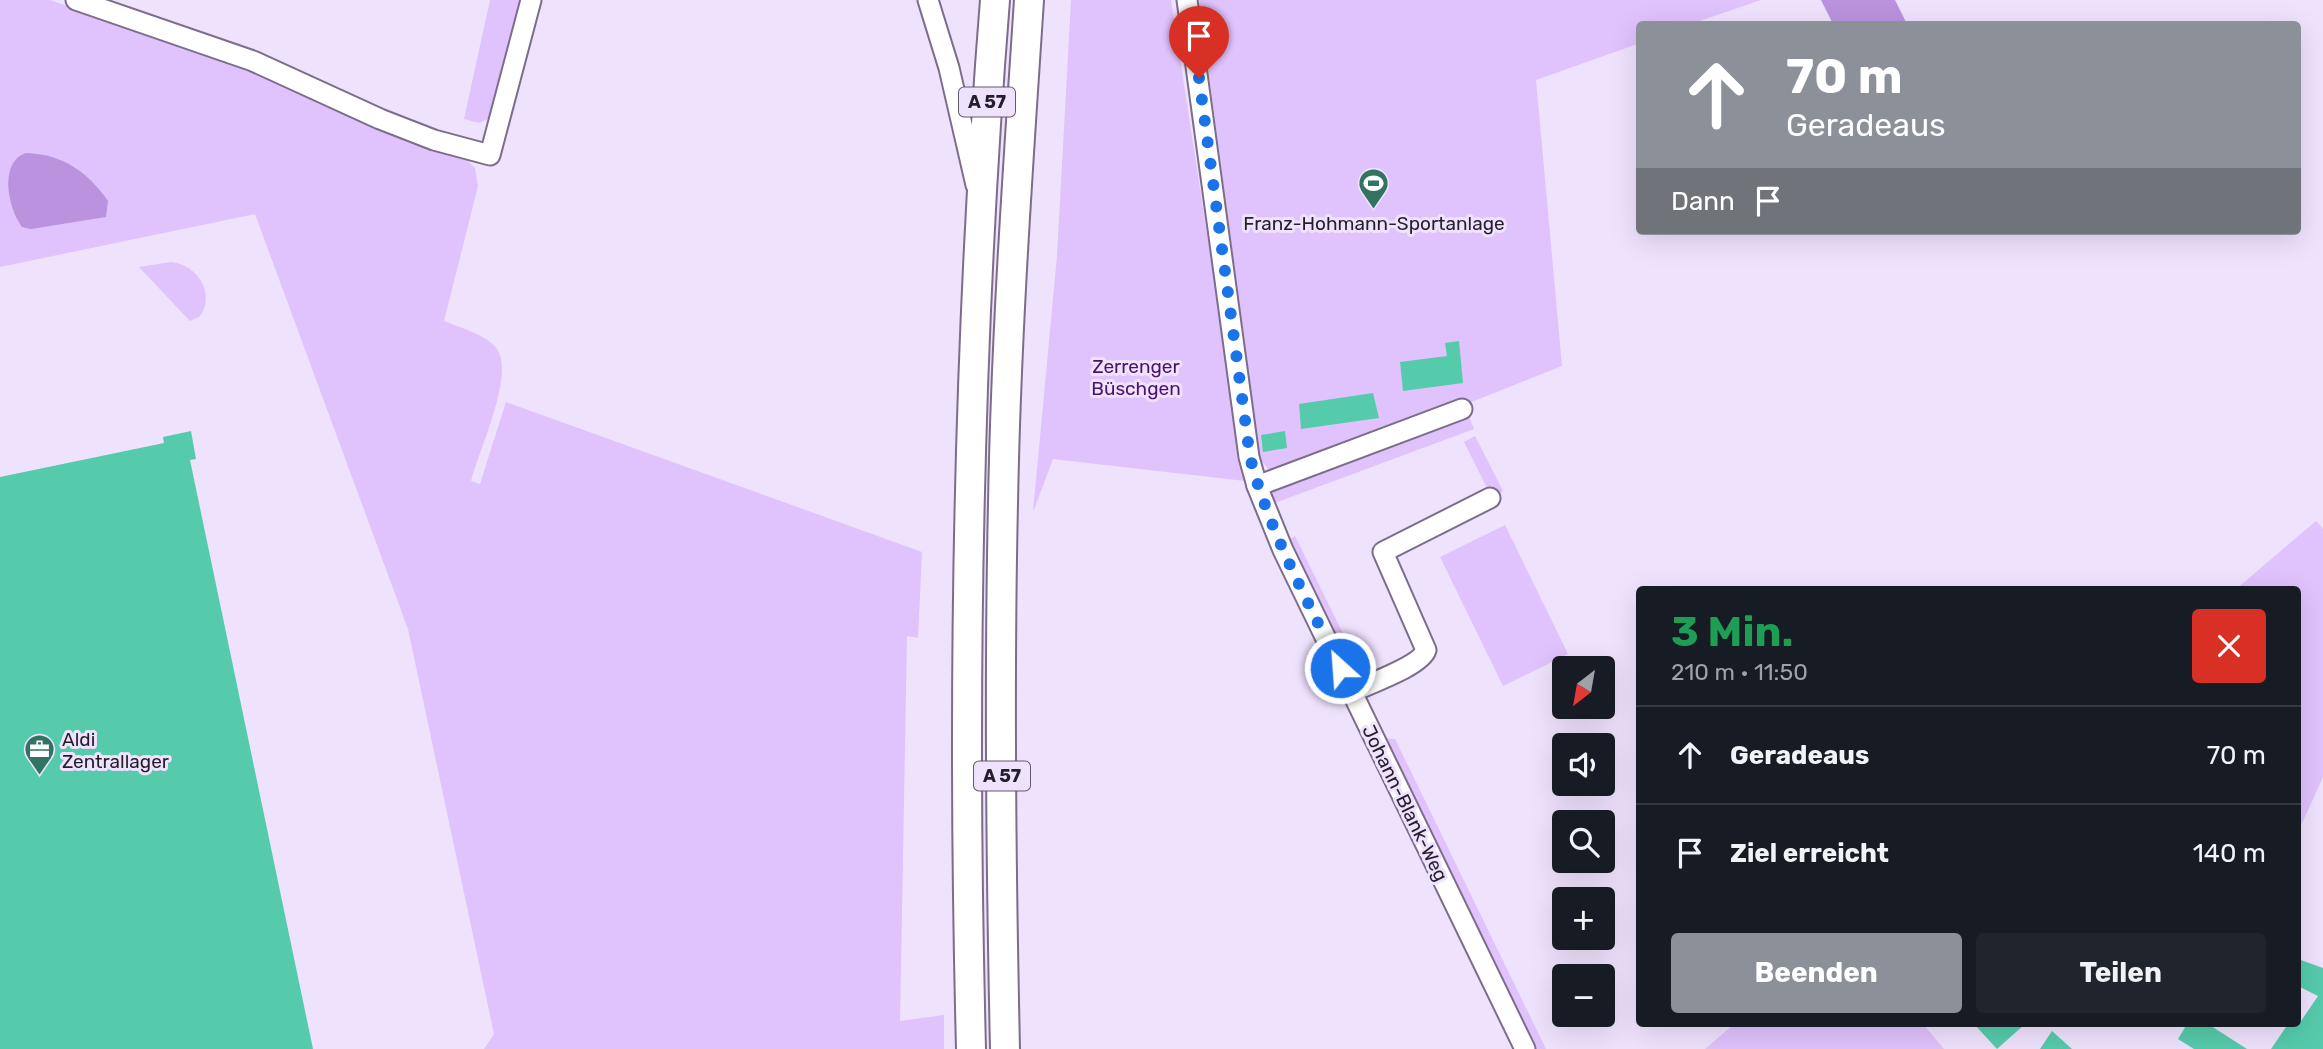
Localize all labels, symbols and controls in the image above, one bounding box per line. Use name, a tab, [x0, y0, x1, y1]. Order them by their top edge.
pin	[1169, 6, 1229, 78]
icon: arrive	[1180, 17, 1218, 55]
text: 70 m	[1786, 47, 1903, 105]
icon: ahead	[1671, 49, 1762, 140]
road number: A 57	[959, 88, 1015, 116]
text: Geradeaus	[1786, 106, 1945, 144]
sports icon: Franz-Hohmann-Sportanlage	[1357, 167, 1391, 211]
icon: arrive	[1749, 182, 1787, 220]
text: Dann	[1671, 186, 1735, 217]
place label: Franz-Hohmann-Sportanlage	[1243, 212, 1505, 235]
park label: Zerrenger Büschgen	[1091, 355, 1181, 400]
text: 3 Min.	[1671, 607, 1793, 657]
button: close	[2192, 609, 2266, 683]
position arrow	[1303, 631, 1377, 705]
north arrow	[1552, 656, 1615, 719]
map controls	[1552, 656, 1615, 1027]
text: 210 m · 11:50	[1671, 658, 1808, 686]
street label: Johann-Blank-Weg	[1357, 721, 1453, 885]
place label: Aldi Zentrallager	[62, 728, 170, 773]
office icon: Aldi Zentrallager	[22, 733, 56, 777]
button: sound	[1552, 733, 1615, 796]
icon: ahead	[1671, 736, 1709, 774]
text: Geradeaus	[1730, 740, 1869, 771]
text: 70 m	[2207, 740, 2266, 771]
road number: A 57	[974, 762, 1030, 790]
button: search	[1552, 810, 1615, 873]
icon: arrive	[1671, 834, 1709, 872]
text: Ziel erreicht	[1730, 838, 1889, 869]
text: 140 m	[2193, 838, 2266, 869]
button: +	[1552, 887, 1615, 950]
button: Beenden	[1671, 933, 1962, 1013]
button: Teilen	[1976, 933, 2266, 1013]
button: −	[1552, 964, 1615, 1027]

